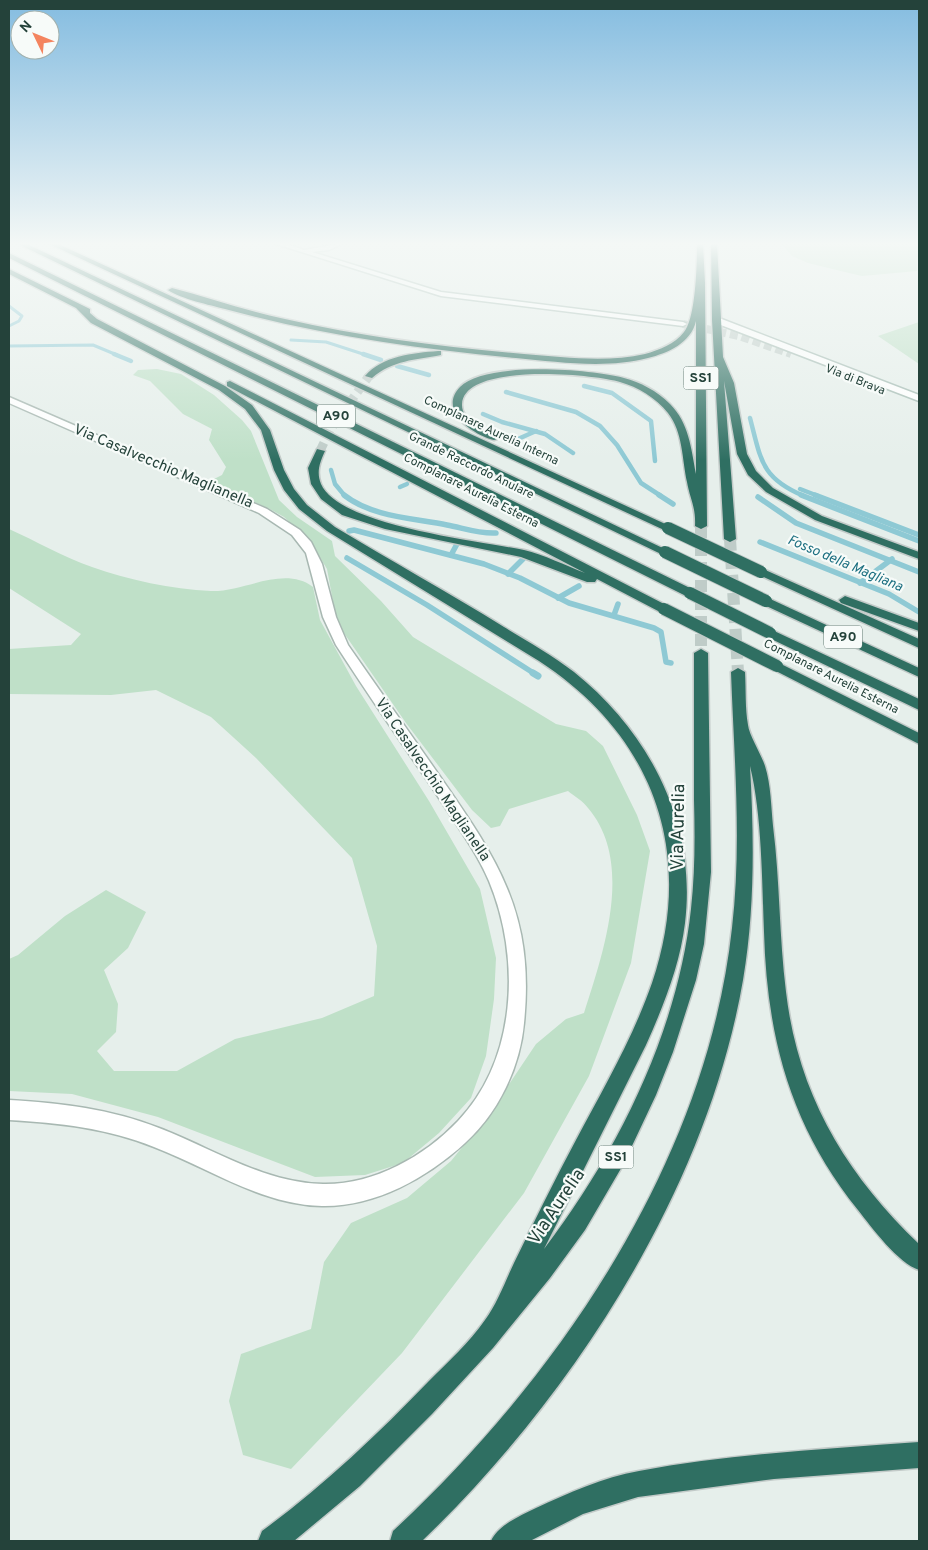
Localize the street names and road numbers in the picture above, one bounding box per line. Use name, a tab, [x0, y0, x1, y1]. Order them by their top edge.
street label: Via di Brava	[823, 361, 887, 399]
road number: SS1	[684, 366, 718, 389]
street label: Complanare Aurelia Interna	[421, 393, 561, 469]
road number: A90	[317, 404, 355, 428]
street label: Via Casalvecchio Maglianella	[70, 421, 256, 513]
street label: Grande Raccordo Anulare	[406, 429, 536, 503]
street label: Complanare Aurelia Esterna	[401, 450, 541, 532]
road number: A90	[824, 626, 862, 649]
street label: Complanare Aurelia Esterna	[761, 636, 901, 718]
street label: Via Casalvecchio Maglianella	[370, 695, 494, 865]
street label: Via Aurelia	[667, 783, 691, 871]
road number: SS1	[598, 1146, 634, 1168]
street label: Via Aurelia	[523, 1165, 591, 1249]

